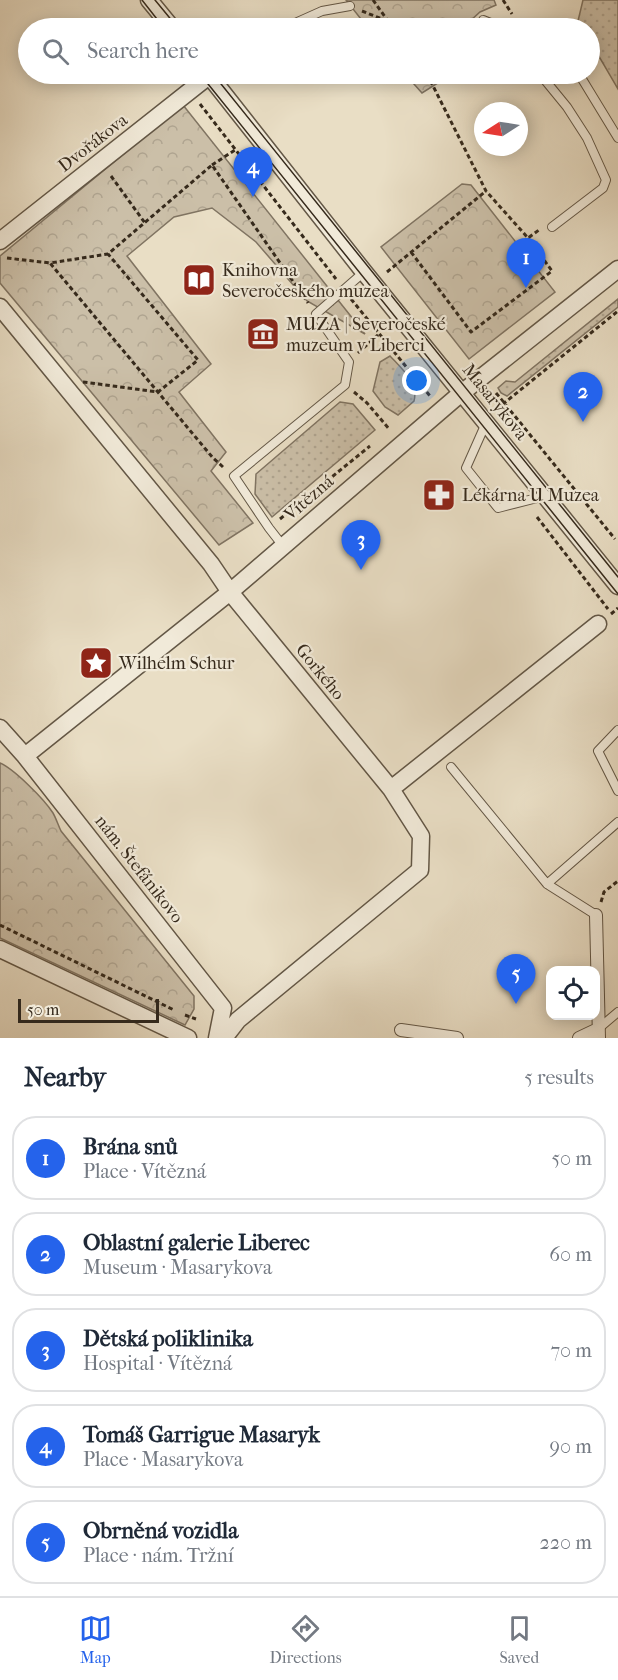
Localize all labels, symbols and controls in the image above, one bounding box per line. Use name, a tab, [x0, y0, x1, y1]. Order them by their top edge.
search box	[18, 18, 600, 84]
icon: search	[39, 35, 72, 68]
text: Search here	[87, 38, 199, 64]
north arrow	[474, 102, 528, 156]
street label: Dvořákova	[54, 109, 132, 177]
pin: 4	[234, 148, 272, 197]
pin: 1	[506, 238, 546, 288]
place label: Knihovna Severočeského muzea	[222, 260, 389, 302]
library icon: Knihovna Severočeského muzea	[181, 262, 217, 298]
place label: MUZA | Severočeské muzeum v Liberci	[286, 314, 446, 356]
museum icon: MUZA | Severočeské muzeum v Liberci	[245, 316, 281, 352]
street label: Masarykova	[458, 360, 532, 445]
your location	[402, 366, 431, 395]
pin: 2	[564, 372, 602, 422]
street label: Vítězná	[279, 470, 339, 526]
pharmacy icon: Lékárna U Muzea	[421, 477, 457, 513]
place label: Lékárna U Muzea	[462, 485, 600, 506]
pin: 3	[342, 520, 380, 570]
street label: Gorkého	[291, 640, 349, 704]
place icon: Wilhelm Schur	[78, 645, 114, 681]
place label: Wilhelm Schur	[118, 653, 235, 674]
street label: nám. Štefánikovo	[90, 810, 189, 927]
pin: 5	[496, 954, 536, 1004]
map controls	[546, 966, 600, 1020]
button: locate	[546, 966, 600, 1020]
scale bar	[18, 996, 159, 1024]
text: 50 m	[27, 1000, 59, 1019]
text: Nearby	[24, 1062, 106, 1093]
text: 5 results	[524, 1066, 594, 1089]
text: Brána snů	[83, 1134, 178, 1160]
text: 1	[42, 1147, 49, 1170]
text: 50 m	[551, 1147, 592, 1170]
text: Place · Vítězná	[83, 1160, 206, 1183]
text: Oblastní galerie Liberec	[83, 1230, 310, 1256]
text: 2	[40, 1243, 51, 1266]
text: 60 m	[549, 1243, 592, 1266]
text: Museum · Masarykova	[83, 1256, 272, 1279]
text: Dětská poliklinika	[83, 1326, 253, 1352]
text: 3	[41, 1339, 50, 1362]
text: 70 m	[550, 1339, 592, 1362]
text: Hospital · Vítězná	[83, 1352, 232, 1375]
text: Tomáš Garrigue Masaryk	[83, 1422, 320, 1448]
text: 4	[40, 1435, 51, 1458]
text: 90 m	[550, 1435, 592, 1458]
text: Place · Masarykova	[83, 1448, 243, 1471]
text: Obrněná vozidla	[83, 1518, 238, 1544]
text: 5	[41, 1531, 50, 1554]
text: 220 m	[539, 1531, 592, 1554]
text: Place · nám. Tržní	[83, 1544, 234, 1567]
tab: Map	[79, 1612, 112, 1667]
tab: Directions	[270, 1612, 342, 1667]
tab: Saved	[499, 1612, 539, 1667]

